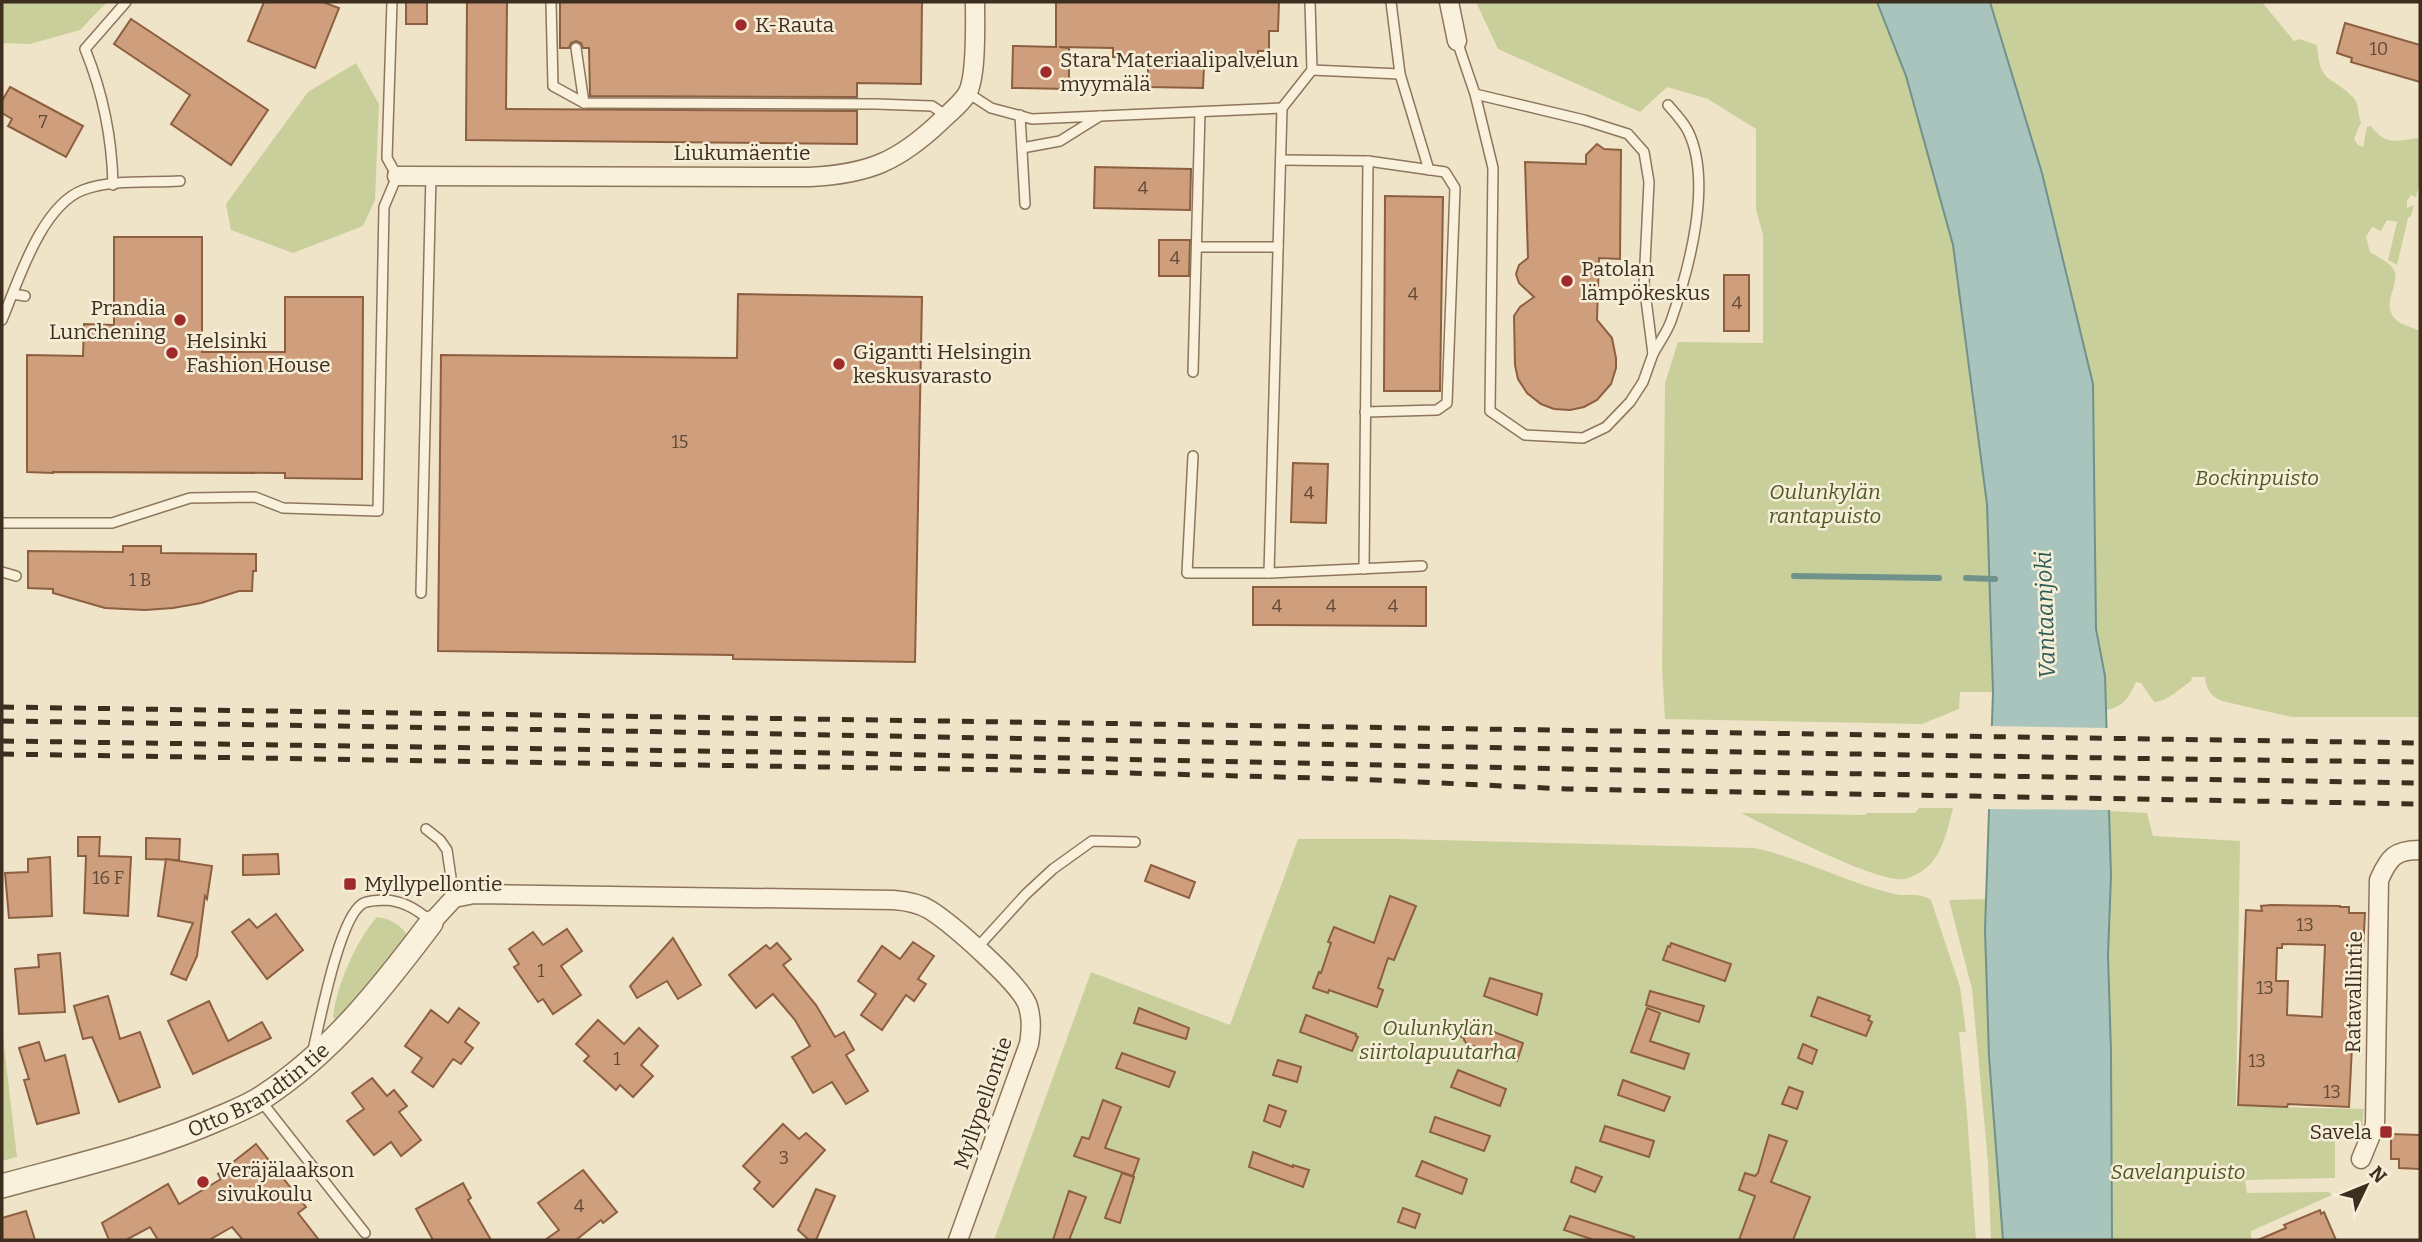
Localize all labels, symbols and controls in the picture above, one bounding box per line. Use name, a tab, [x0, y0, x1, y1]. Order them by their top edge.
place label: K-Rauta	[755, 12, 835, 38]
marker: K-Rauta	[733, 17, 749, 33]
house number: 10	[2370, 38, 2388, 60]
place label: Stara Materiaalipalvelun myymälä	[1060, 47, 1299, 97]
marker: Stara Materiaalipalvelun myymälä	[1038, 64, 1054, 80]
house number: 7	[38, 111, 48, 133]
street label: Liukumäentie	[674, 140, 810, 166]
house number: 4	[1138, 177, 1149, 199]
house number: 4	[1170, 247, 1181, 269]
place label: Patolan lämpökeskus	[1581, 256, 1710, 306]
marker: Patolan lämpökeskus	[1559, 273, 1575, 289]
house number: 4	[1408, 283, 1419, 305]
house number: 4	[1732, 292, 1743, 314]
place label: Prandia Lunchening	[49, 295, 167, 345]
marker: Prandia Lunchening	[172, 312, 188, 328]
place label: Helsinki Fashion House	[186, 328, 331, 378]
place label: Gigantti Helsingin keskusvarasto	[853, 339, 1031, 389]
marker: Helsinki Fashion House	[164, 345, 180, 361]
marker: Gigantti Helsingin keskusvarasto	[831, 356, 847, 372]
house number: 15	[672, 431, 688, 453]
park label: Bockinpuisto	[2195, 465, 2319, 491]
park label: Oulunkylän rantapuisto	[1769, 479, 1881, 529]
house number: 4	[1304, 482, 1315, 504]
water label: Vantaanjoki	[2029, 550, 2061, 679]
house number: 1 B	[129, 569, 151, 591]
house number: 4	[1272, 595, 1283, 617]
house number: 4	[1326, 595, 1337, 617]
house number: 4	[1388, 595, 1399, 617]
house number: 16 F	[92, 867, 124, 889]
place label: Myllypellontie	[364, 871, 503, 897]
marker: Myllypellontie	[342, 876, 358, 892]
house number: 13	[2296, 914, 2314, 936]
street label: Ratavallintie	[2340, 931, 2368, 1053]
house number: 1	[537, 960, 545, 982]
house number: 13	[2256, 977, 2274, 999]
park label: Oulunkylän siirtolapuutarha	[1359, 1015, 1517, 1065]
street label: Myllypellontie	[948, 1033, 1018, 1173]
street label: Otto Brandtin tie	[184, 1037, 335, 1143]
house number: 1	[613, 1048, 621, 1070]
house number: 13	[2248, 1050, 2266, 1072]
house number: 13	[2323, 1081, 2341, 1103]
place label: Savela	[2310, 1119, 2373, 1145]
marker: Savela	[2378, 1124, 2394, 1140]
house number: 3	[779, 1147, 789, 1169]
north arrow	[2331, 1151, 2401, 1221]
place label: Veräjälaakson sivukoulu	[217, 1157, 354, 1207]
park label: Savelanpuisto	[2111, 1159, 2245, 1185]
text: N	[2365, 1162, 2392, 1188]
marker: Veräjälaakson sivukoulu	[195, 1174, 211, 1190]
house number: 4	[574, 1195, 585, 1217]

